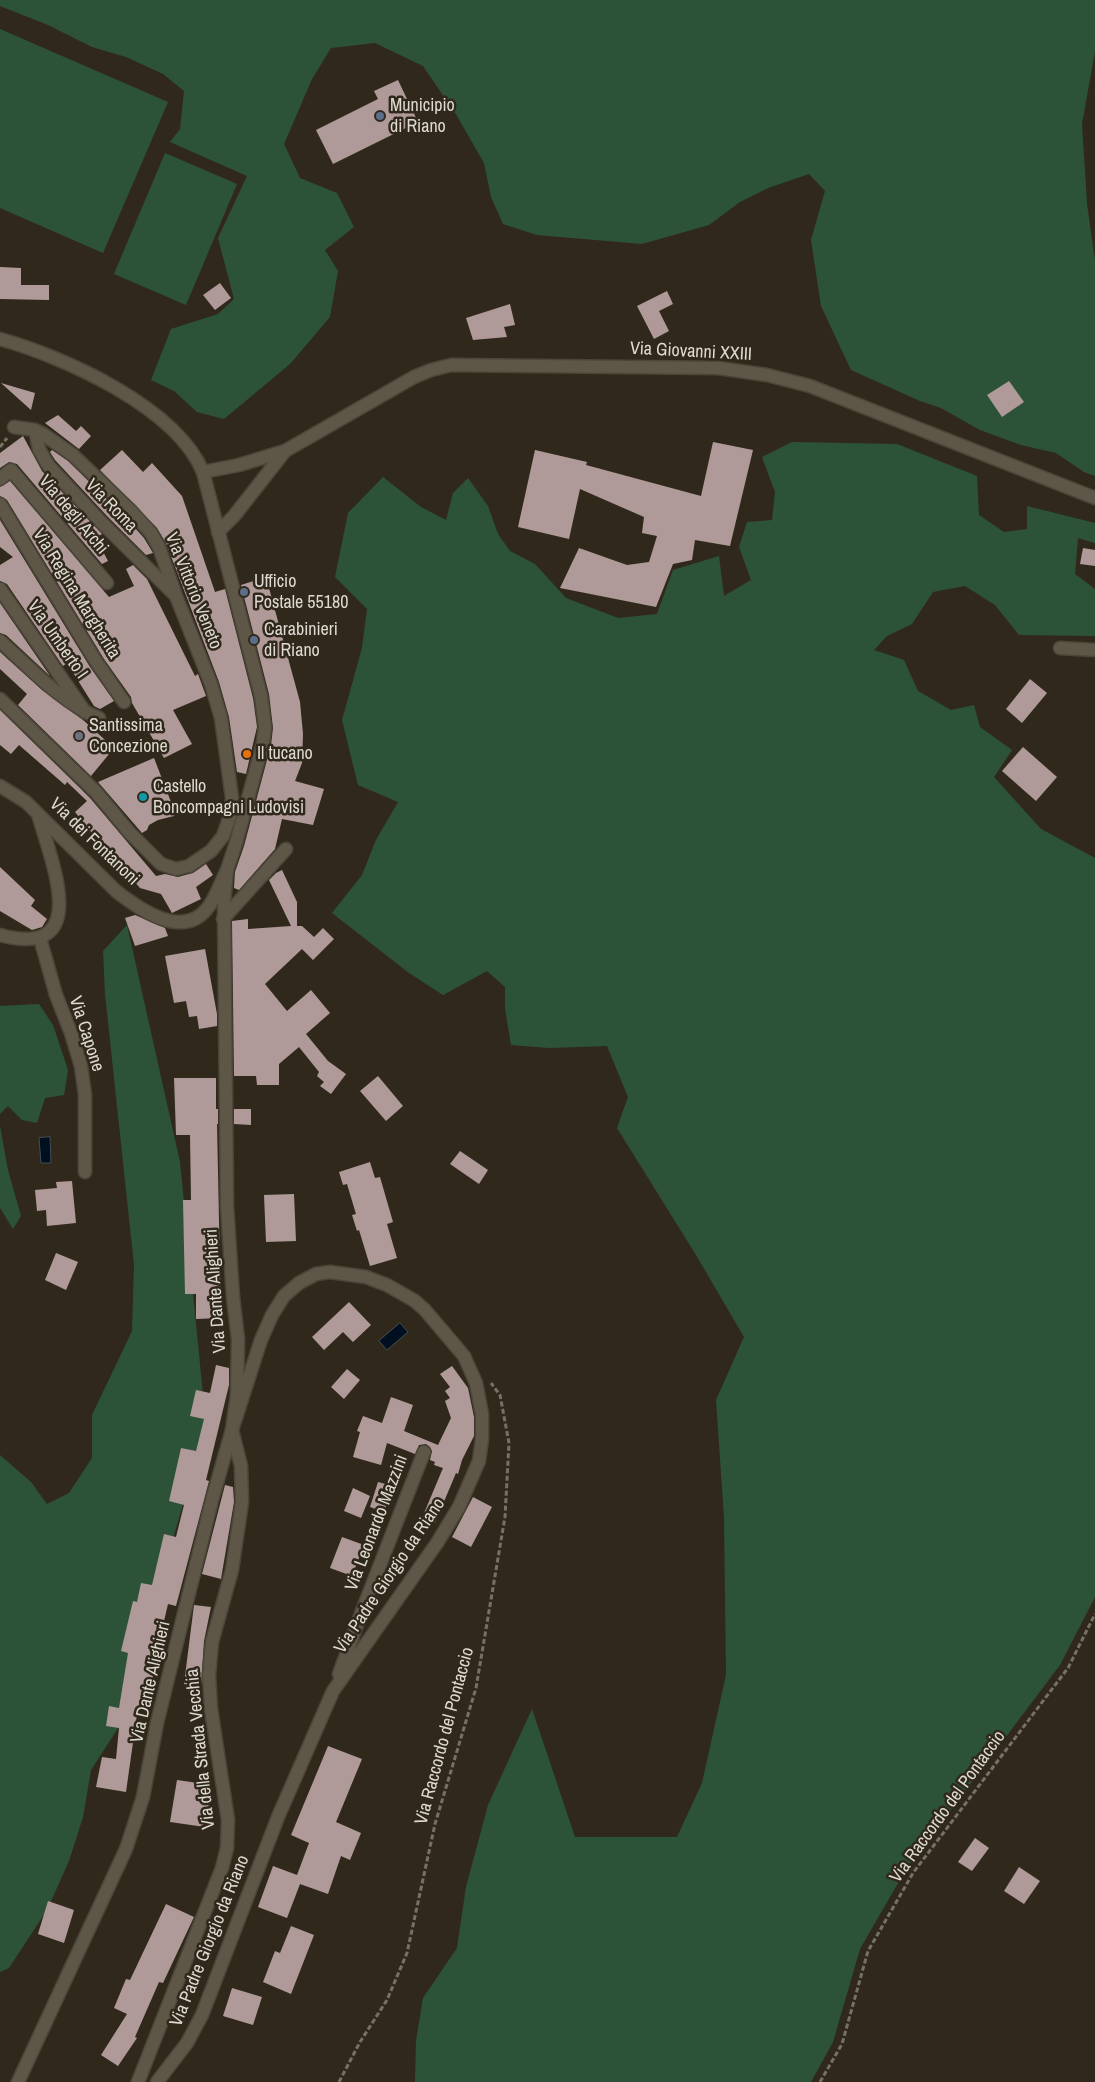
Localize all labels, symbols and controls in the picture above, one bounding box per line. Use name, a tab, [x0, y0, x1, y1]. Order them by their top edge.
place label: Municipio di Riano	[390, 95, 455, 138]
marker: Municipio di Riano	[374, 110, 386, 122]
street label: Via Giovanni XXIII	[630, 338, 752, 366]
street label: Via degli Archi	[34, 471, 112, 559]
street label: Via Roma	[81, 475, 141, 537]
street label: Via Regina Margherita	[27, 525, 125, 663]
street label: Via Vittorio Veneto	[160, 530, 226, 652]
place label: Ufficio Postale 55180	[254, 571, 348, 614]
marker: Ufficio Postale 55180	[238, 586, 250, 598]
street label: Via Umberto I	[22, 597, 92, 683]
place label: Carabinieri di Riano	[264, 619, 338, 662]
marker: Carabinieri di Riano	[248, 634, 260, 646]
place label: Santissima Concezione	[89, 715, 168, 758]
marker: Santissima Concezione	[73, 730, 85, 742]
place label: Il tucano	[257, 743, 313, 765]
marker: Il tucano	[241, 748, 253, 760]
place label: Castello Boncompagni Ludovisi	[153, 776, 304, 819]
marker: Castello Boncompagni Ludovisi	[137, 791, 149, 803]
street label: Via dei Fontanoni	[45, 794, 143, 890]
street label: Via Capone	[64, 994, 108, 1074]
street label: Via Dante Alighieri	[201, 1228, 231, 1354]
street label: Via Leonardo Mazzini	[341, 1452, 413, 1594]
street label: Via Padre Giorgio da Riano	[330, 1494, 450, 1658]
street label: Via Dante Alighieri	[126, 1619, 176, 1745]
street label: Via Raccordo del Pontaccio	[411, 1645, 479, 1827]
street label: Via della Strada Vecchia	[182, 1668, 220, 1830]
street label: Via Raccordo del Pontaccio	[886, 1727, 1010, 1887]
street label: Via Padre Giorgio da Riano	[166, 1852, 254, 2030]

